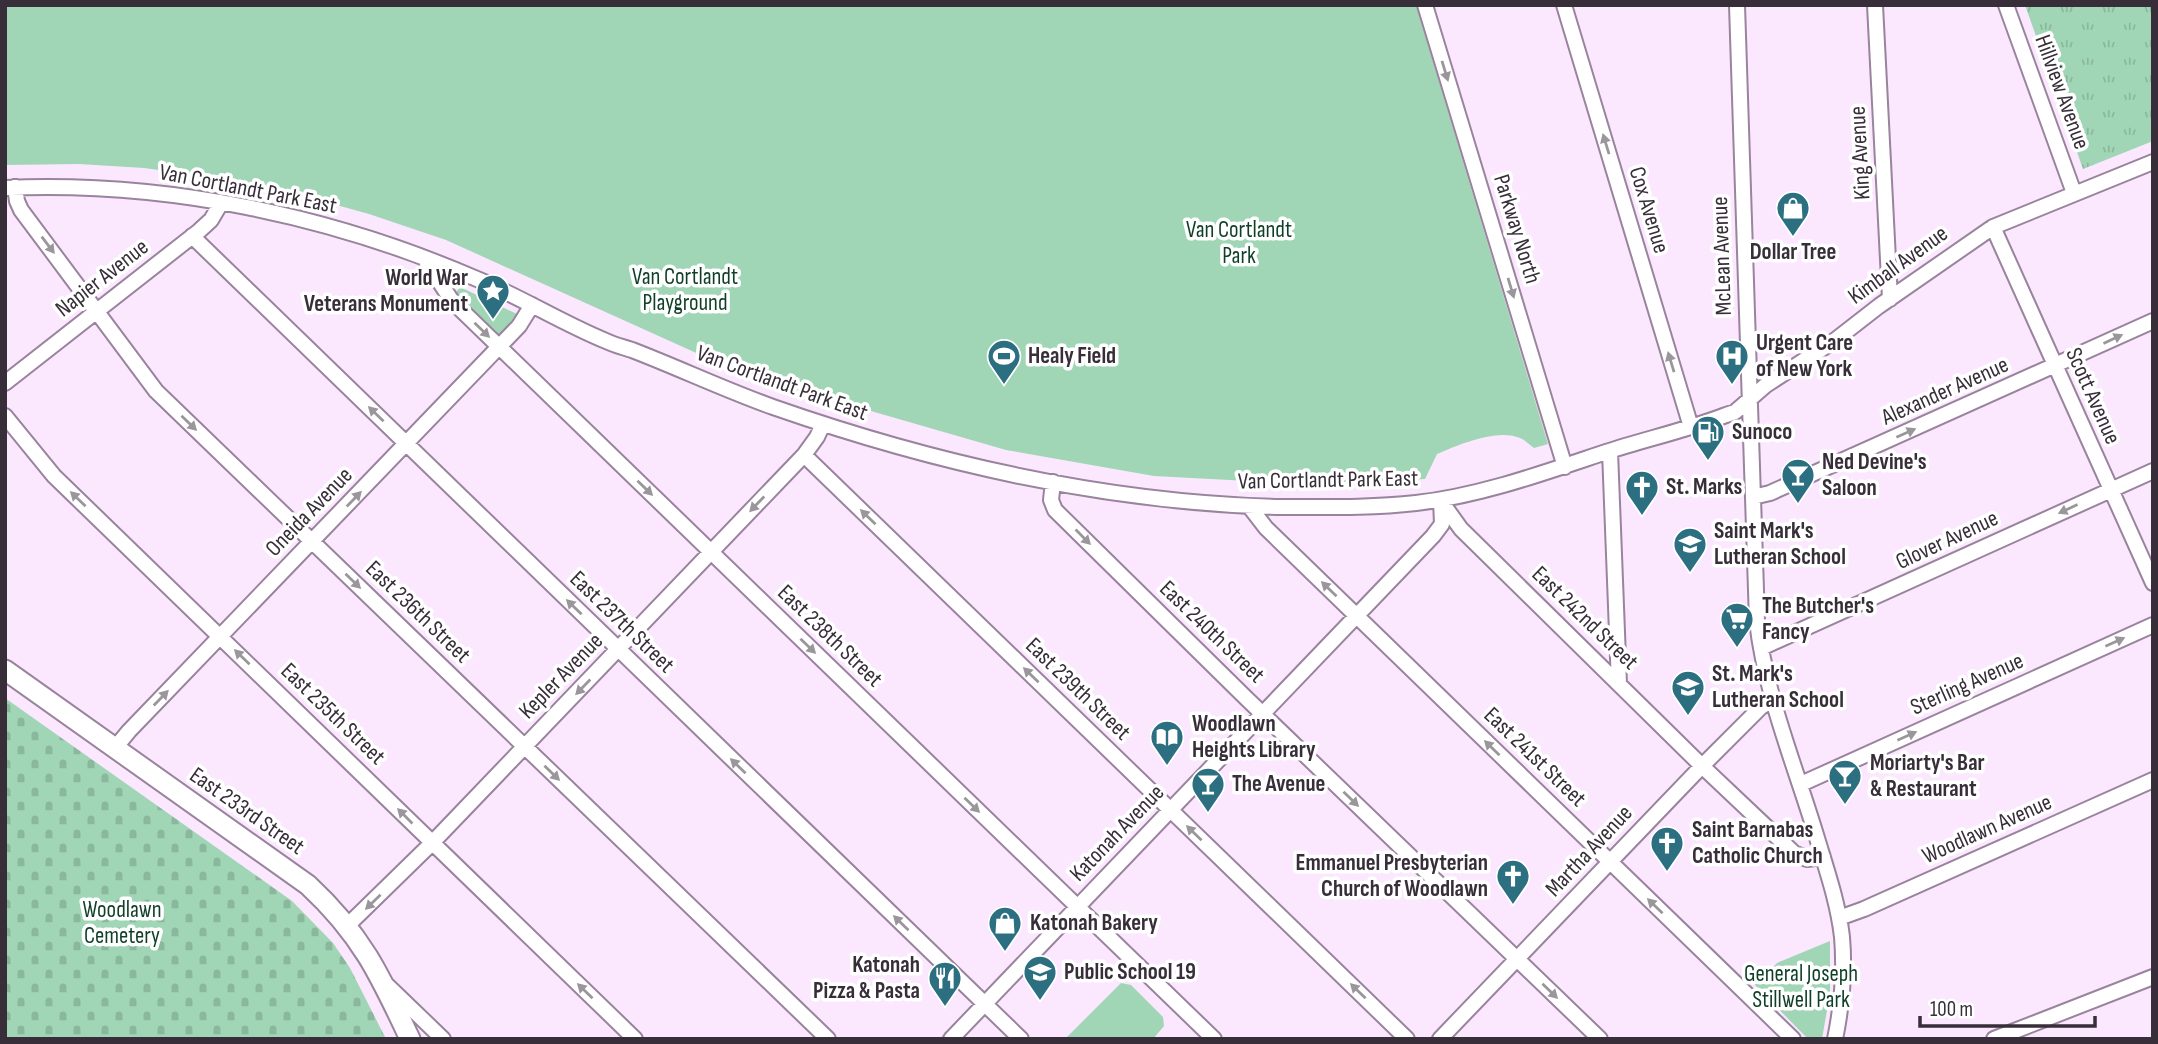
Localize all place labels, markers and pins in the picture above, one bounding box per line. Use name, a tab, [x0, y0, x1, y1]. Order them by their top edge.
shop icon: Dollar Tree	[1774, 189, 1812, 238]
place label: Dollar Tree	[1750, 238, 1836, 266]
place label: World War Veterans Monument	[304, 264, 468, 318]
place icon: World War Veterans Monument	[474, 272, 512, 321]
place label: Urgent Care of New York	[1756, 329, 1853, 383]
sports icon: Healy Field	[985, 337, 1023, 386]
hospital icon: Urgent Care of New York	[1713, 337, 1751, 386]
place label: Healy Field	[1028, 342, 1116, 370]
fuel station icon: Sunoco	[1689, 413, 1727, 462]
place label: Sunoco	[1732, 418, 1792, 446]
place label: Ned Devine's Saloon	[1822, 448, 1927, 502]
bar icon: Ned Devine's Saloon	[1779, 456, 1817, 505]
church icon: St. Marks	[1623, 468, 1661, 517]
place label: St. Marks	[1666, 473, 1743, 501]
place label: Saint Mark's Lutheran School	[1714, 517, 1846, 571]
school or university icon: Saint Mark's Lutheran School	[1671, 525, 1709, 574]
place label: The Butcher's Fancy	[1762, 592, 1874, 646]
supermarket icon: The Butcher's Fancy	[1718, 600, 1756, 649]
place label: St. Mark's Lutheran School	[1712, 660, 1844, 714]
school or university icon: St. Mark's Lutheran School	[1669, 668, 1707, 717]
place label: Woodlawn Heights Library	[1192, 710, 1316, 764]
library icon: Woodlawn Heights Library	[1148, 718, 1186, 767]
place label: Moriarty's Bar & Restaurant	[1870, 749, 1985, 803]
bar icon: Moriarty's Bar & Restaurant	[1826, 757, 1864, 806]
bar icon: The Avenue	[1189, 765, 1227, 814]
place label: The Avenue	[1232, 770, 1325, 798]
place label: Saint Barnabas Catholic Church	[1692, 816, 1823, 870]
church icon: Saint Barnabas Catholic Church	[1648, 824, 1686, 873]
place label: Emmanuel Presbyterian Church of Woodlawn	[1296, 849, 1488, 903]
church icon: Emmanuel Presbyterian Church of Woodlawn	[1494, 857, 1532, 906]
shop icon: Katonah Bakery	[986, 904, 1024, 953]
place label: Katonah Bakery	[1030, 909, 1158, 937]
place label: Katonah Pizza & Pasta	[813, 951, 920, 1005]
school or university icon: Public School 19	[1021, 953, 1059, 1002]
place label: Public School 19	[1064, 958, 1196, 986]
restaurant icon: Katonah Pizza & Pasta	[926, 959, 964, 1008]

